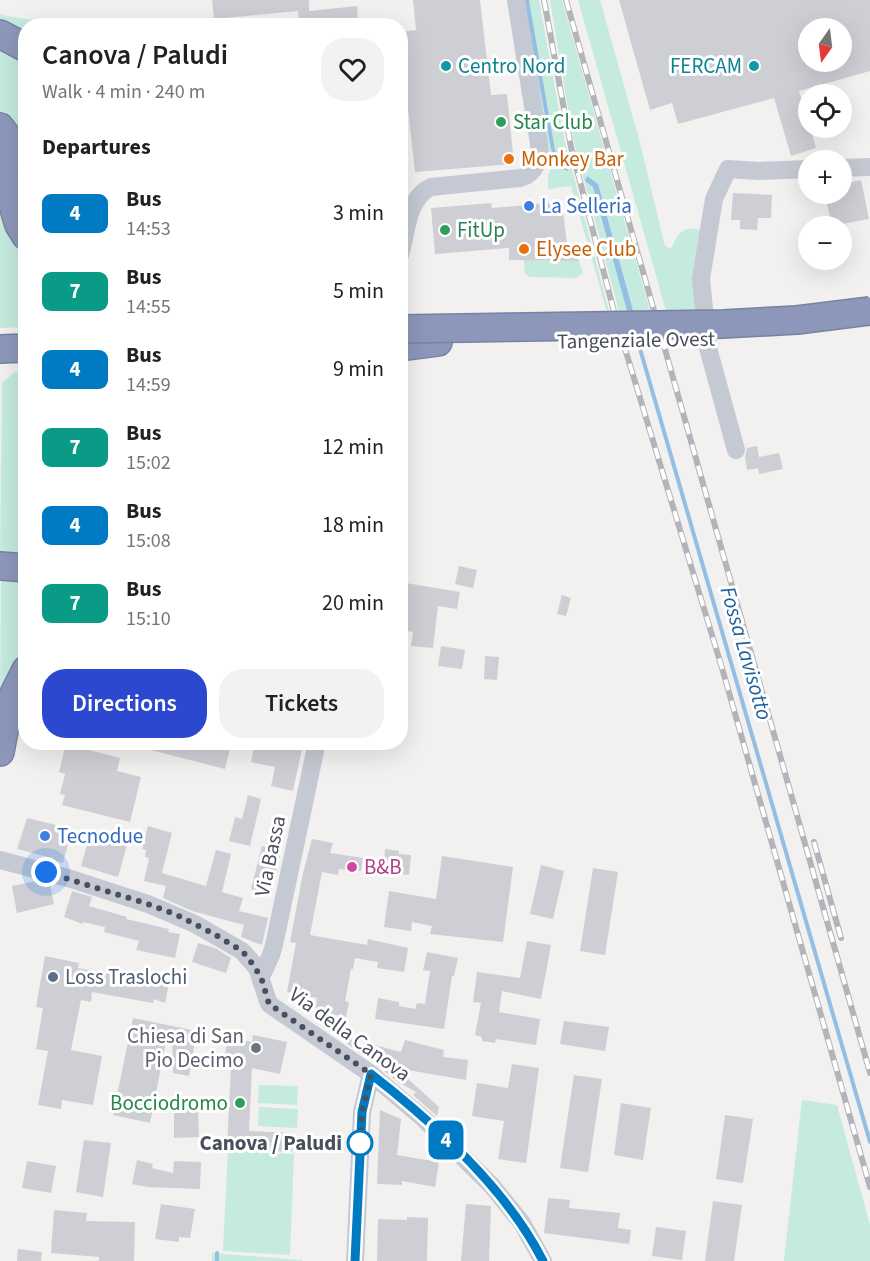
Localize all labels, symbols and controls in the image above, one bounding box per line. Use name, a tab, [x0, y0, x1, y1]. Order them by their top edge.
north arrow	[798, 18, 852, 72]
map controls	[798, 18, 852, 270]
text: Canova / Paludi	[42, 35, 228, 75]
button: heart	[321, 38, 384, 101]
place label: Centro Nord	[458, 51, 565, 81]
place label: FERCAM	[670, 51, 742, 81]
marker: Centro Nord	[439, 59, 453, 73]
marker: FERCAM	[747, 59, 761, 73]
text: Walk · 4 min · 240 m	[42, 78, 205, 106]
button: locate	[798, 84, 852, 138]
place label: Star Club	[513, 107, 593, 137]
marker: Star Club	[494, 115, 508, 129]
text: Departures	[42, 131, 151, 163]
place label: Monkey Bar	[521, 144, 625, 174]
button: +	[798, 150, 852, 204]
marker: Monkey Bar	[502, 152, 516, 166]
text: Bus	[126, 183, 162, 215]
place label: La Selleria	[541, 191, 632, 221]
text: 3 min	[333, 197, 384, 229]
text: 4	[69, 198, 81, 228]
marker: La Selleria	[522, 199, 536, 213]
text: 14:53	[126, 215, 171, 243]
place label: FitUp	[457, 215, 505, 245]
button: −	[798, 216, 852, 270]
marker: FitUp	[438, 223, 452, 237]
place label: Elysee Club	[536, 234, 636, 264]
marker: Elysee Club	[517, 242, 531, 256]
text: Bus	[126, 261, 162, 293]
text: 5 min	[333, 275, 384, 307]
text: 7	[69, 276, 81, 306]
text: 14:55	[126, 293, 171, 321]
street label: Tangenziale Ovest	[557, 324, 715, 356]
text: Bus	[126, 339, 162, 371]
text: 9 min	[333, 353, 384, 385]
text: 4	[69, 354, 81, 384]
text: 14:59	[126, 371, 171, 399]
text: Bus	[126, 417, 162, 449]
text: 12 min	[322, 431, 384, 463]
text: 7	[69, 432, 81, 462]
text: 15:02	[126, 449, 171, 477]
text: Bus	[126, 495, 162, 527]
text: 18 min	[322, 509, 384, 541]
text: 4	[69, 510, 81, 540]
text: 15:08	[126, 527, 171, 555]
text: Bus	[126, 573, 162, 605]
water label: Fossa Lavisotto	[712, 583, 780, 724]
text: 20 min	[322, 587, 384, 619]
text: 7	[69, 588, 81, 618]
text: 15:10	[126, 605, 171, 633]
button: Directions	[42, 669, 207, 738]
button: Tickets	[219, 669, 384, 738]
street label: Via Bassa	[247, 813, 293, 899]
place label: Tecnodue	[57, 821, 143, 851]
marker: Tecnodue	[38, 829, 52, 843]
place label: B&B	[364, 852, 402, 882]
your location	[31, 857, 61, 887]
marker: B&B	[345, 860, 359, 874]
place label: Loss Traslochi	[65, 962, 187, 992]
marker: Loss Traslochi	[46, 970, 60, 984]
street label: Via della Canova	[283, 980, 417, 1088]
place label: Chiesa di San Pio Decimo	[127, 1021, 244, 1075]
marker: Chiesa di San Pio Decimo	[249, 1041, 263, 1055]
place label: Bocciodromo	[110, 1088, 228, 1118]
marker: Bocciodromo	[233, 1096, 247, 1110]
line badge: 4	[426, 1120, 466, 1160]
text: 4	[440, 1125, 452, 1155]
place label: Canova / Paludi	[199, 1128, 342, 1158]
marker: Canova / Paludi	[347, 1130, 373, 1156]

